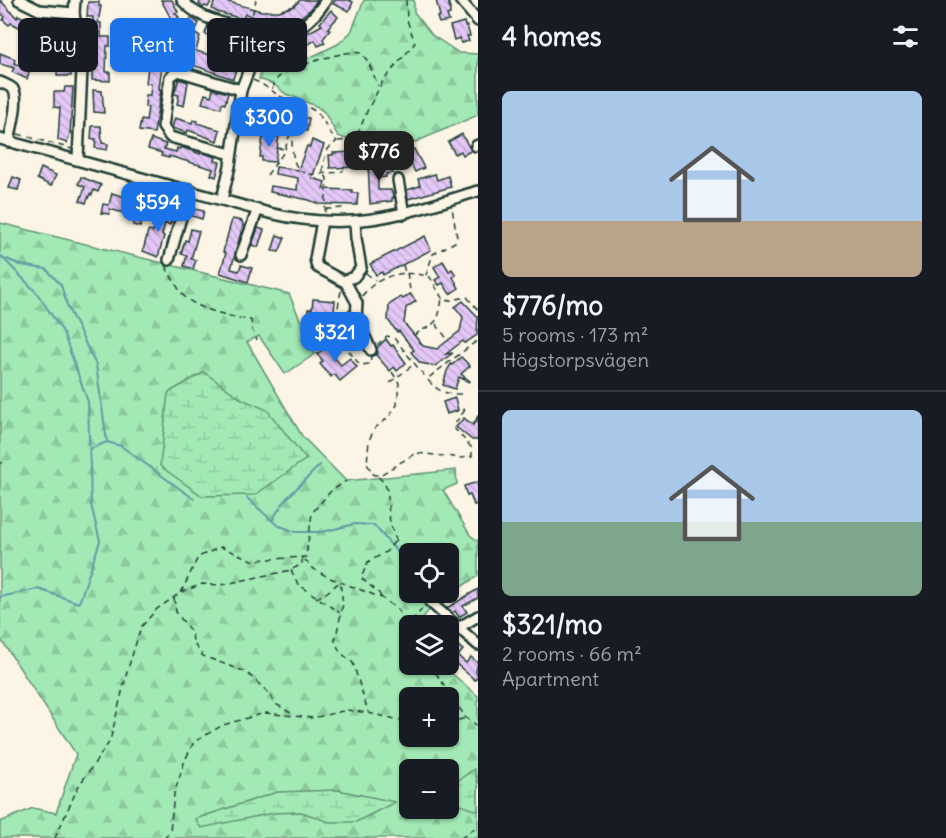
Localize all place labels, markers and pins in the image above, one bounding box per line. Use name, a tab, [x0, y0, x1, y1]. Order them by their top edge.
pin: $300	[233, 97, 305, 148]
pin: $776	[343, 131, 415, 182]
pin: $594	[122, 182, 194, 233]
pin: $321	[299, 312, 371, 363]

